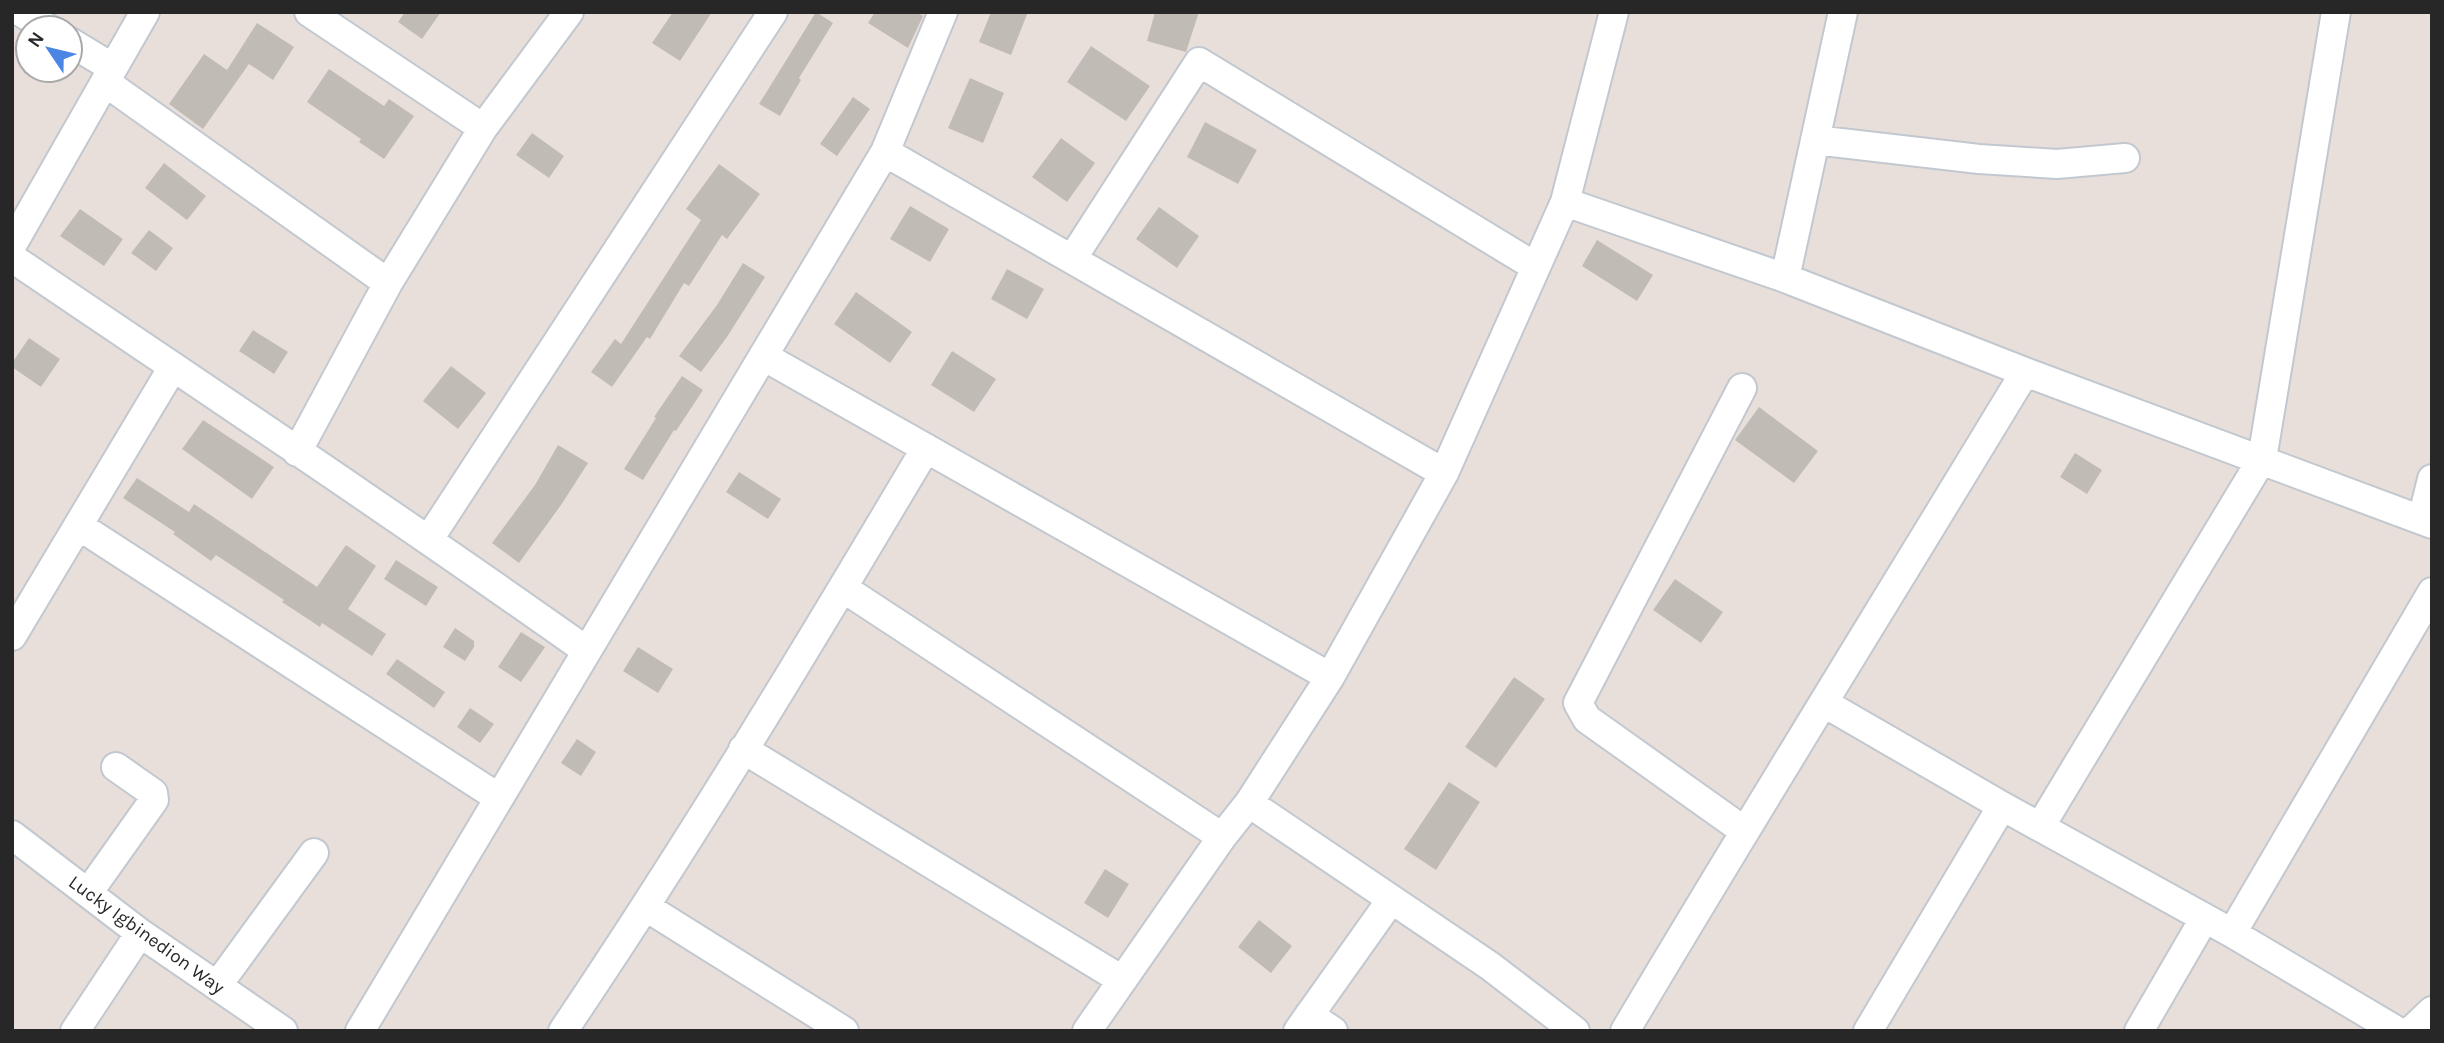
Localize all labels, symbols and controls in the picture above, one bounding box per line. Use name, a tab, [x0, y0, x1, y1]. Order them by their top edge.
north arrow	[14, 14, 84, 84]
text: N	[23, 28, 49, 52]
street label: Lucky Igbinedion Way	[64, 871, 229, 999]

